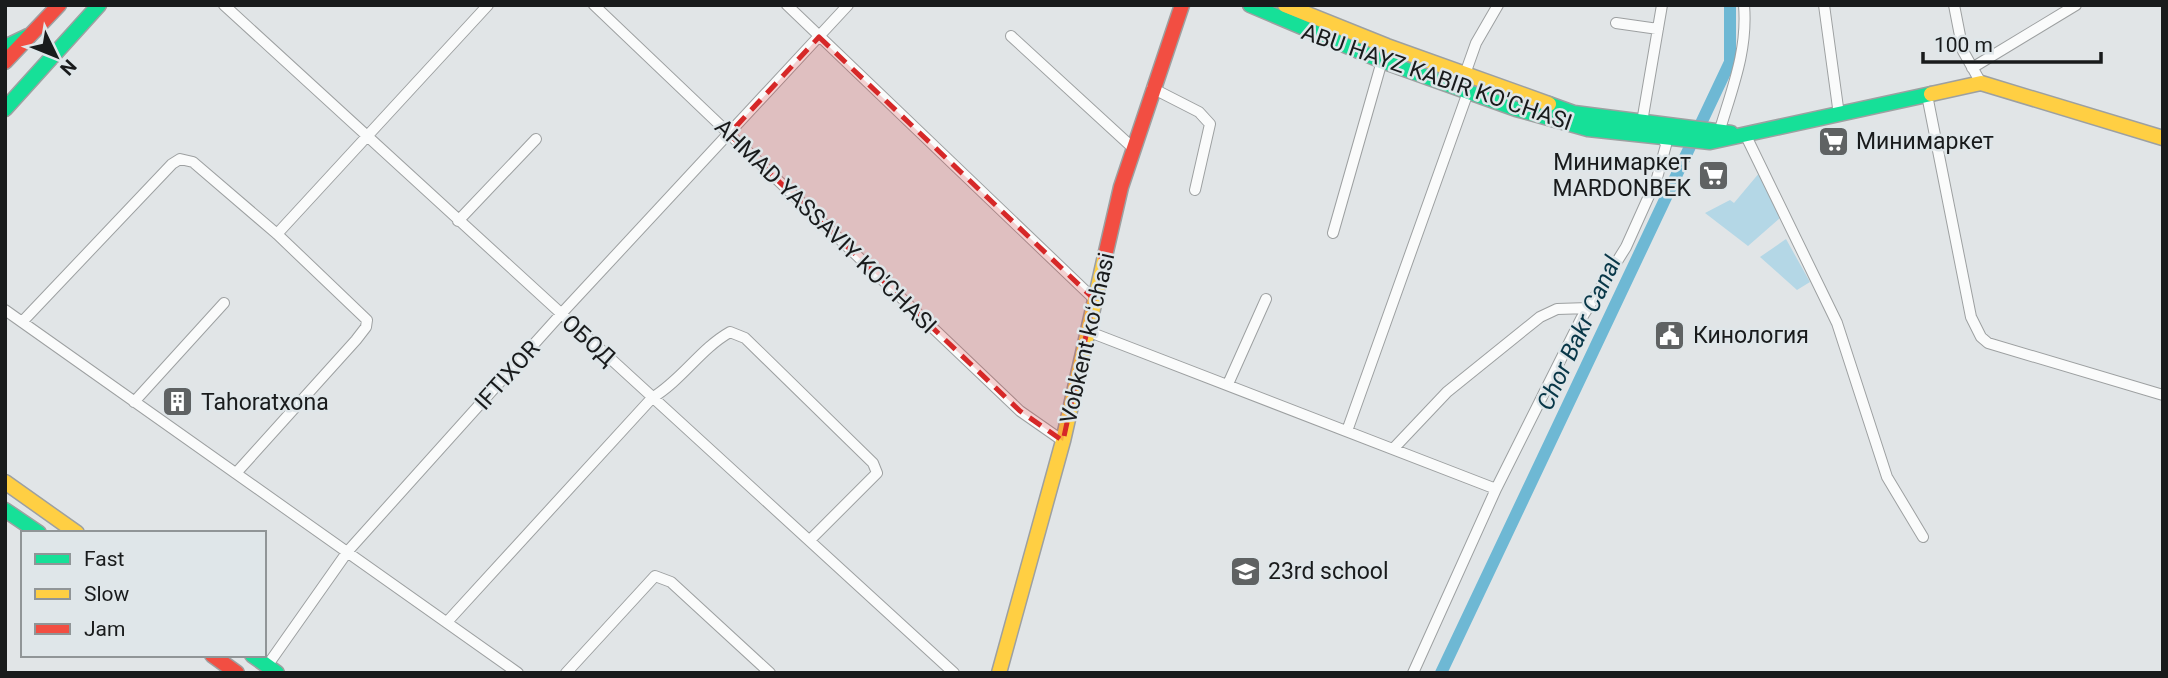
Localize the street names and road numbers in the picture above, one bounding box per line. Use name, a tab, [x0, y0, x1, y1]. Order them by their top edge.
street label: ABU HAYZ KABIR KO'CHASI	[1298, 18, 1576, 136]
street label: AHMAD YASSAVIY KO'CHASI	[709, 113, 942, 339]
street label: Vobkent koʻchasi	[1055, 250, 1120, 426]
street label: ОБОД	[556, 309, 621, 372]
street label: IFTIXOR	[469, 335, 545, 415]

